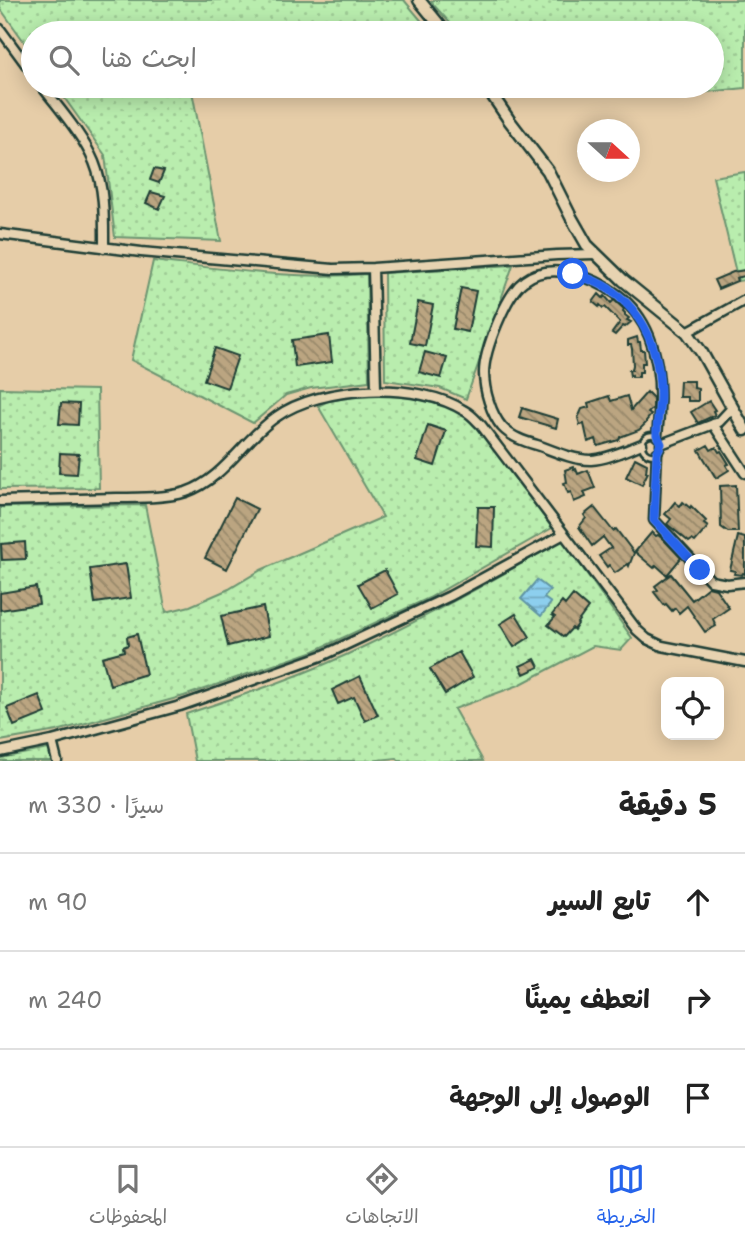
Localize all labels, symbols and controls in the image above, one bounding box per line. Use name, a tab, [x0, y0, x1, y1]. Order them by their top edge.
search box	[21, 21, 724, 98]
text: ابحث هنا	[101, 40, 197, 75]
icon: search	[45, 41, 83, 79]
north arrow	[577, 119, 640, 182]
route start	[557, 258, 588, 289]
route end	[684, 554, 715, 585]
map controls	[661, 677, 724, 740]
button: locate	[661, 677, 724, 740]
text: 5 دقيقة	[619, 784, 717, 825]
text: سيرًا · 330 m	[28, 790, 164, 820]
text: تابع السير	[548, 883, 650, 918]
icon: ahead	[679, 883, 717, 921]
text: 90 m	[28, 887, 88, 917]
text: انعطف يمينًا	[525, 981, 650, 1016]
icon: right	[679, 981, 717, 1019]
text: 240 m	[28, 985, 102, 1015]
text: الوصول إلى الوجهة	[449, 1079, 650, 1114]
icon: arrive	[679, 1079, 717, 1117]
tab: المحفوظات	[89, 1160, 167, 1233]
tab: الاتجاهات	[345, 1160, 419, 1233]
tab: الخريطة	[597, 1160, 656, 1233]

